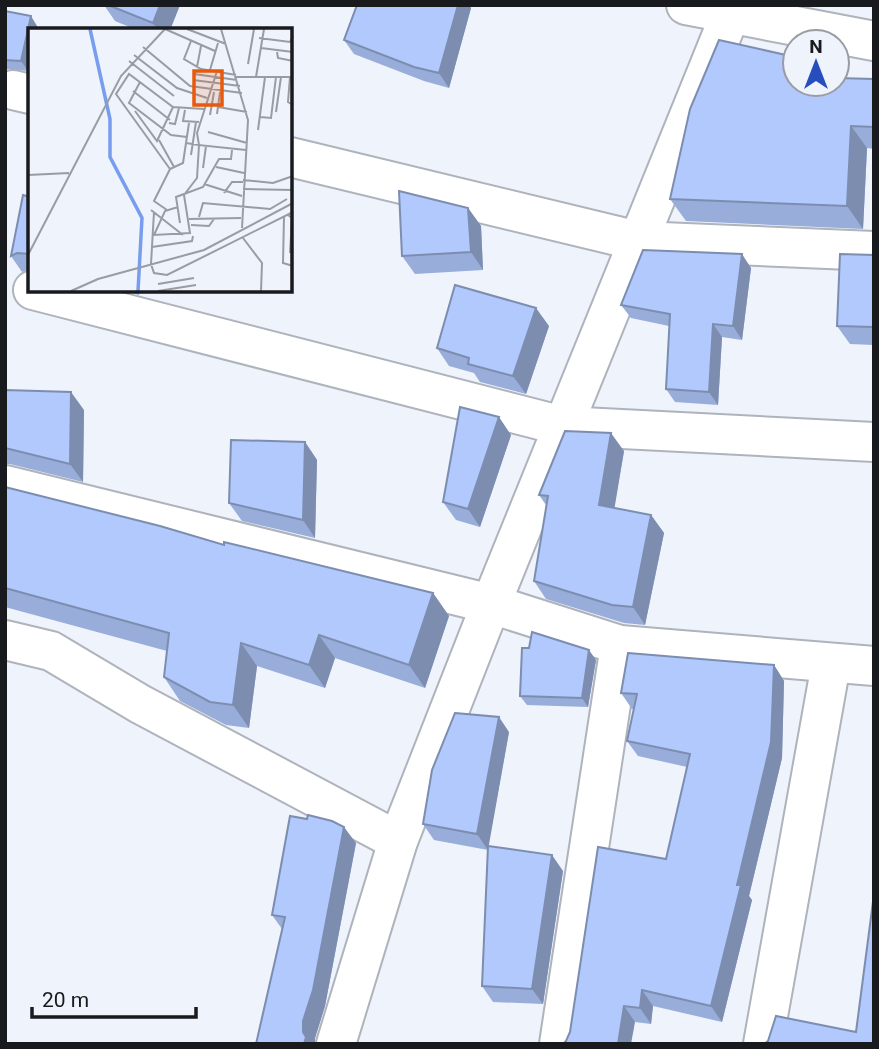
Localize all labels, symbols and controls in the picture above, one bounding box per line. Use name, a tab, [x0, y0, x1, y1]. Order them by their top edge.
inset map	[28, 28, 292, 292]
north arrow	[781, 28, 851, 98]
text: N	[809, 35, 823, 58]
scale bar	[32, 976, 196, 1020]
text: 20 m	[42, 988, 89, 1012]

